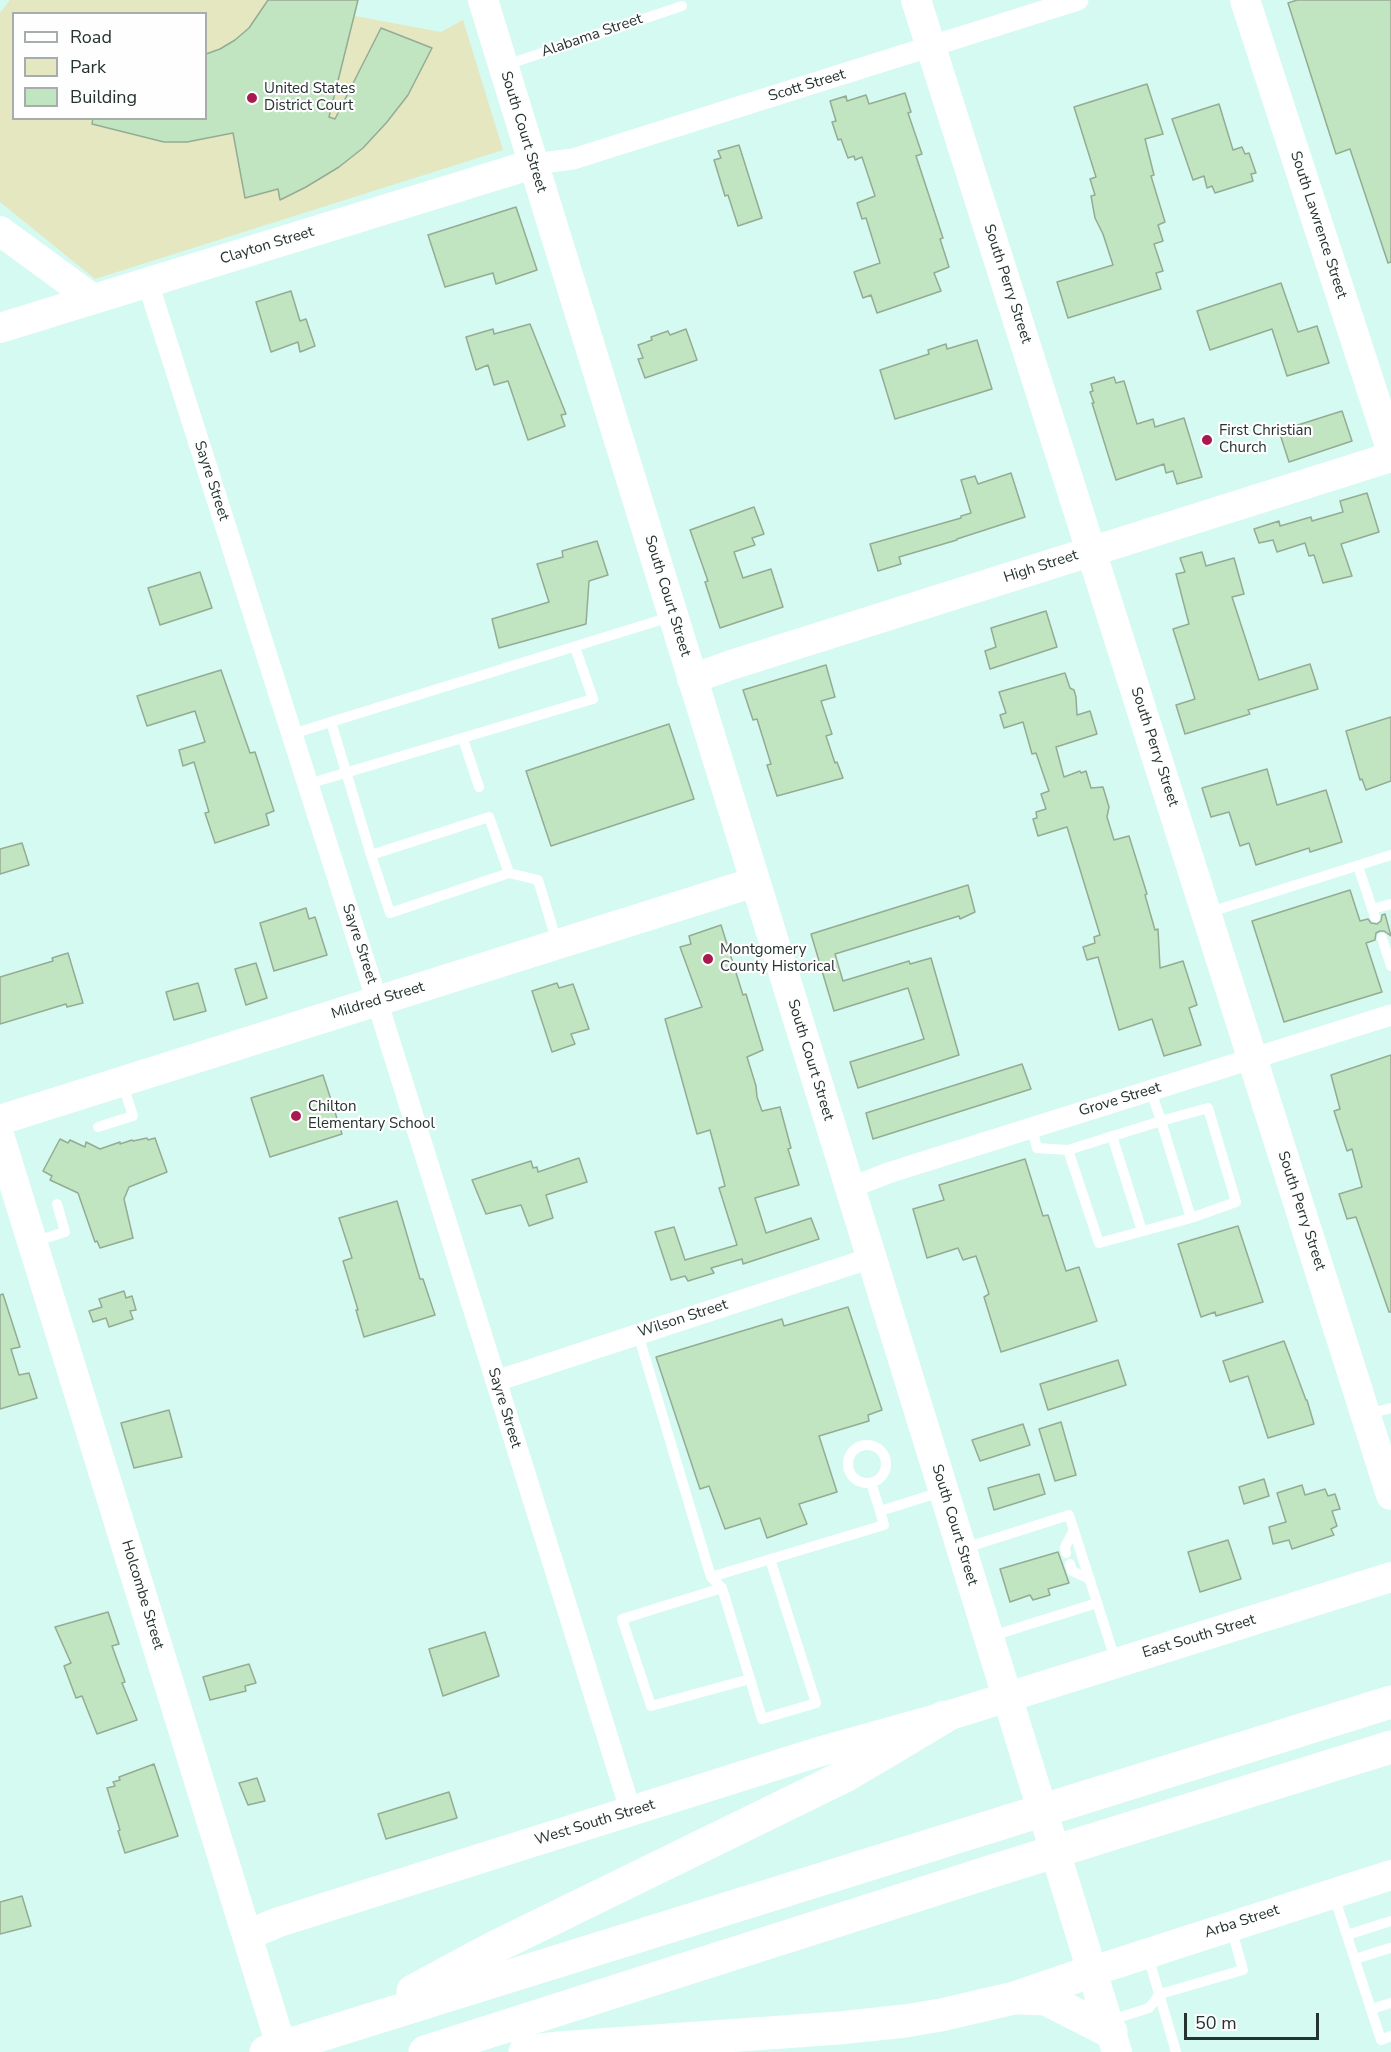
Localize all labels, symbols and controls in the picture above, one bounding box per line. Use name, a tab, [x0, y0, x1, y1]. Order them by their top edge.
street label: Alabama Street	[539, 10, 645, 62]
legend	[12, 12, 207, 120]
text: Road	[70, 25, 112, 49]
text: Park	[70, 55, 106, 79]
street label: Scott Street	[766, 66, 848, 106]
street label: South Court Street	[496, 69, 550, 195]
place label: United States District Court	[264, 80, 355, 115]
text: Building	[70, 85, 137, 109]
marker: United States District Court	[245, 91, 259, 105]
street label: South Lawrence Street	[1286, 149, 1350, 301]
street label: South Perry Street	[979, 222, 1035, 346]
street label: Clayton Street	[218, 223, 316, 269]
place label: First Christian Church	[1219, 422, 1312, 457]
marker: First Christian Church	[1200, 433, 1214, 447]
street label: Sayre Street	[190, 439, 232, 523]
street label: South Court Street	[640, 533, 694, 659]
street label: High Street	[1002, 547, 1080, 587]
street label: South Perry Street	[1126, 685, 1182, 809]
street label: Sayre Street	[338, 902, 380, 986]
place label: Montgomery County Historical	[720, 941, 835, 976]
marker: Montgomery County Historical	[701, 952, 715, 966]
street label: Mildred Street	[329, 978, 427, 1024]
street label: South Court Street	[783, 997, 837, 1123]
street label: Grove Street	[1077, 1079, 1163, 1121]
place label: Chilton Elementary School	[308, 1098, 435, 1133]
marker: Chilton Elementary School	[289, 1109, 303, 1123]
street label: South Perry Street	[1273, 1149, 1329, 1273]
street label: Wilson Street	[636, 1296, 730, 1342]
street label: Sayre Street	[483, 1366, 525, 1450]
street label: South Court Street	[927, 1462, 981, 1588]
street label: Holcombe Street	[117, 1538, 167, 1652]
street label: East South Street	[1140, 1611, 1258, 1663]
street label: West South Street	[533, 1796, 657, 1850]
street label: Arba Street	[1202, 1901, 1282, 1943]
scale bar	[1187, 2001, 1322, 2039]
text: 50 m	[1195, 2011, 1237, 2035]

